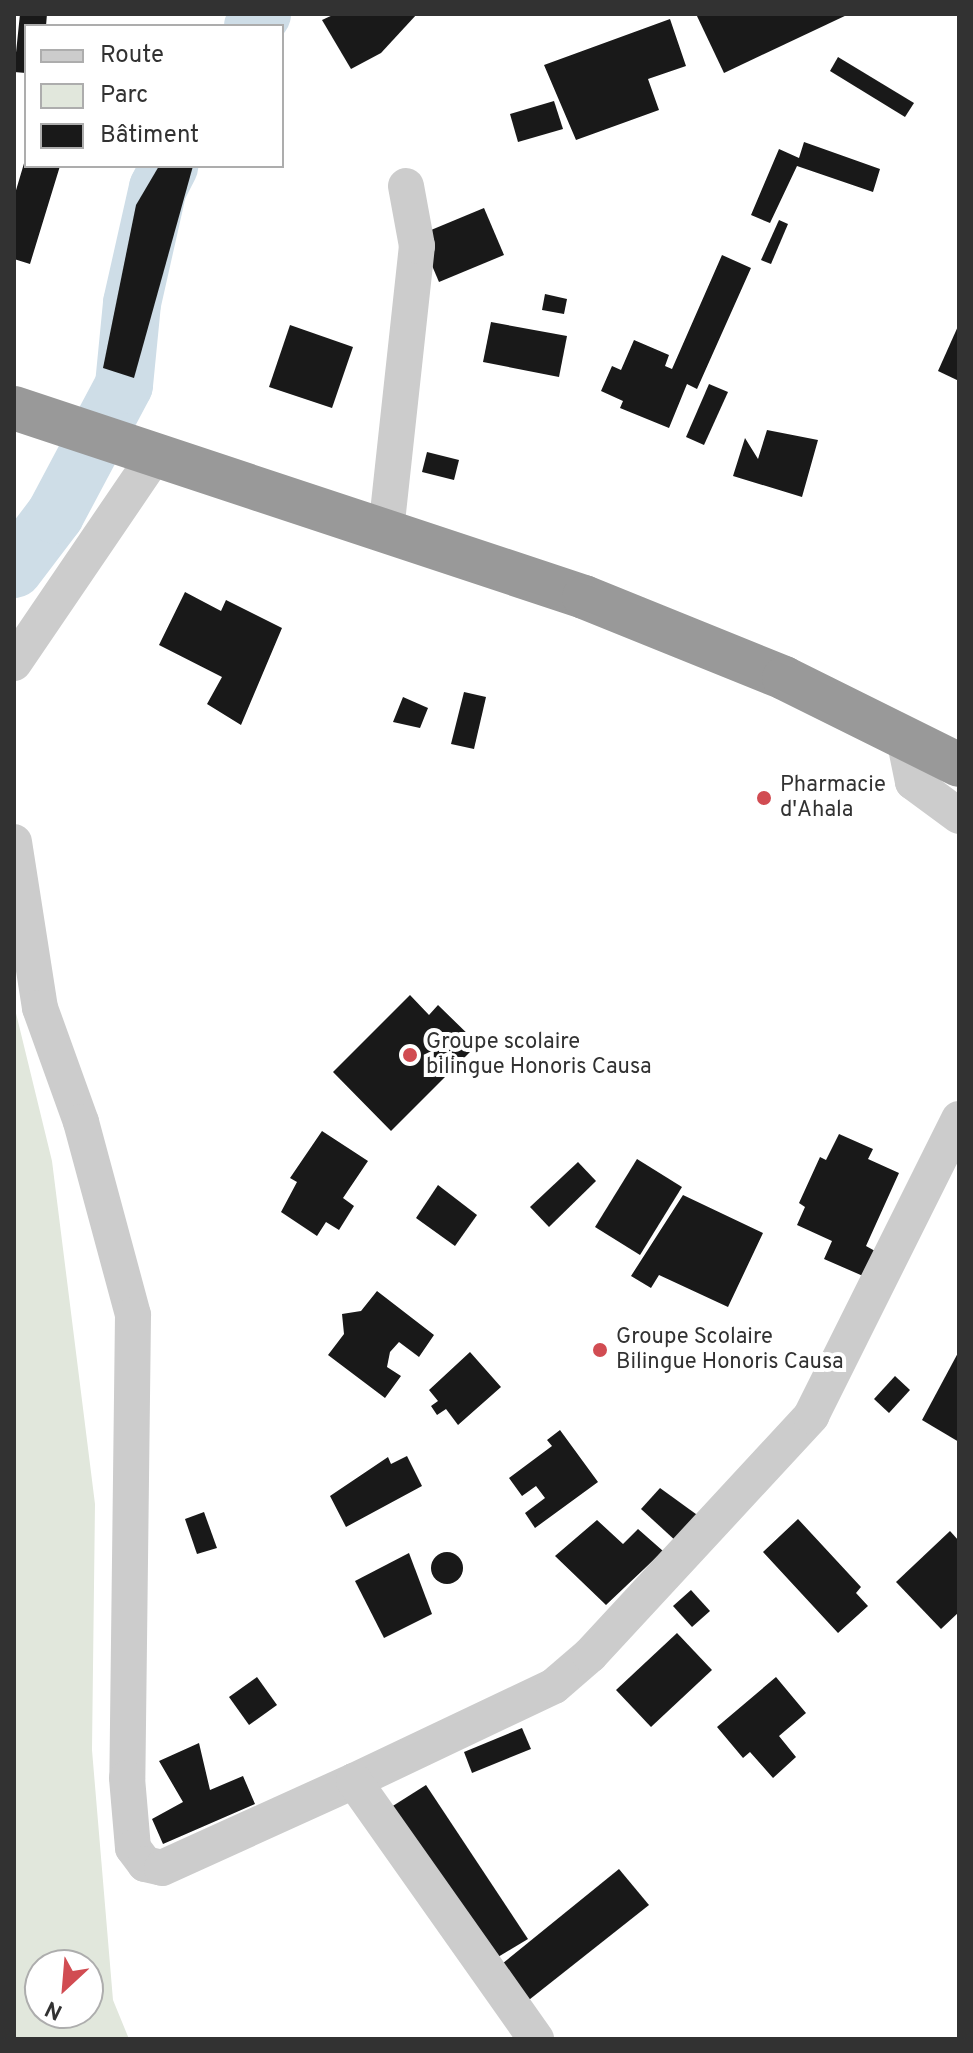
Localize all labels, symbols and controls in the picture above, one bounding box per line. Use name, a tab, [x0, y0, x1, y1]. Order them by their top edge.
legend	[24, 24, 284, 168]
text: Route	[100, 41, 164, 71]
text: Parc	[100, 81, 148, 111]
text: Bâtiment	[100, 121, 199, 151]
place label: Pharmacie d'Ahala	[780, 772, 886, 824]
marker: Pharmacie d'Ahala	[755, 789, 773, 807]
place label: Groupe scolaire bilingue Honoris Causa	[426, 1029, 652, 1080]
marker: Groupe scolaire bilingue Honoris Causa	[401, 1046, 419, 1064]
place label: Groupe Scolaire Bilingue Honoris Causa	[616, 1324, 844, 1376]
marker: Groupe Scolaire Bilingue Honoris Causa	[591, 1341, 609, 1359]
north arrow	[24, 1949, 104, 2029]
text: N	[41, 1994, 67, 2025]

